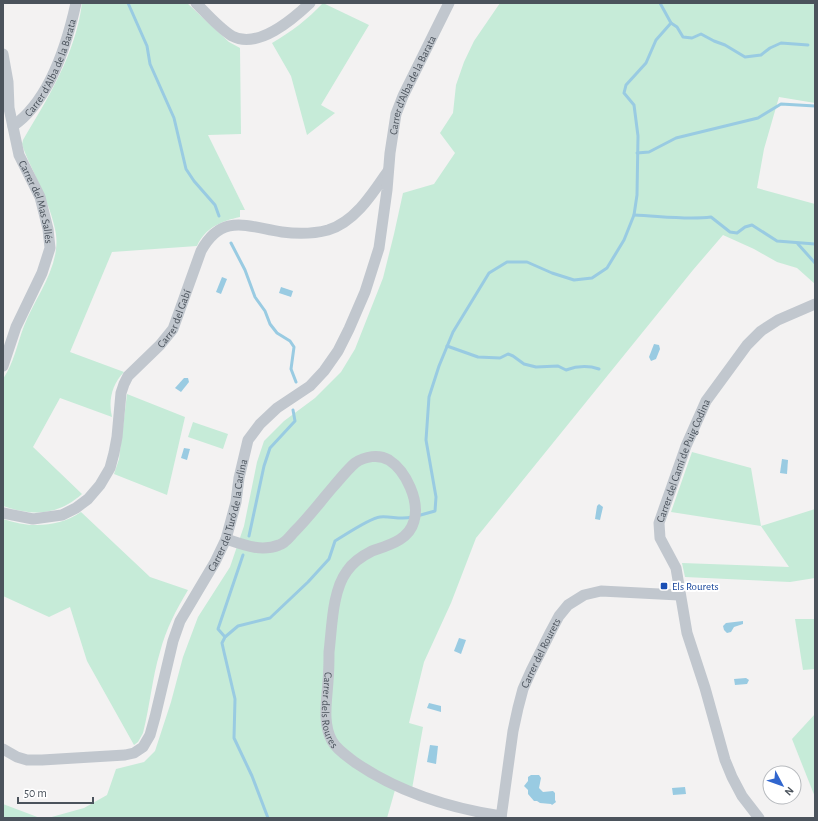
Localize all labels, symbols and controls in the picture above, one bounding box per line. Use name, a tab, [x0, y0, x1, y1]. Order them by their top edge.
street label: Carrer d'Alba de la Barata	[22, 18, 78, 118]
street label: Carrer d'Alba de la Barata	[387, 34, 438, 136]
street label: Carrer del Mas Sallés	[17, 158, 55, 244]
street label: Carrer del Gabí	[155, 288, 192, 350]
street label: Carrer del Camí de Puig Codina	[654, 397, 712, 524]
street label: Carrer del Turó de la Carlina	[205, 458, 249, 573]
marker: Els Rourets	[659, 581, 669, 591]
place label: Els Rourets	[672, 581, 719, 592]
street label: Carrer del Rourets	[519, 616, 562, 690]
street label: Carrer dels Roures	[320, 672, 340, 750]
north arrow	[762, 765, 802, 805]
scale bar	[18, 779, 93, 805]
text: N	[783, 785, 796, 798]
text: 50 m	[24, 787, 47, 799]

